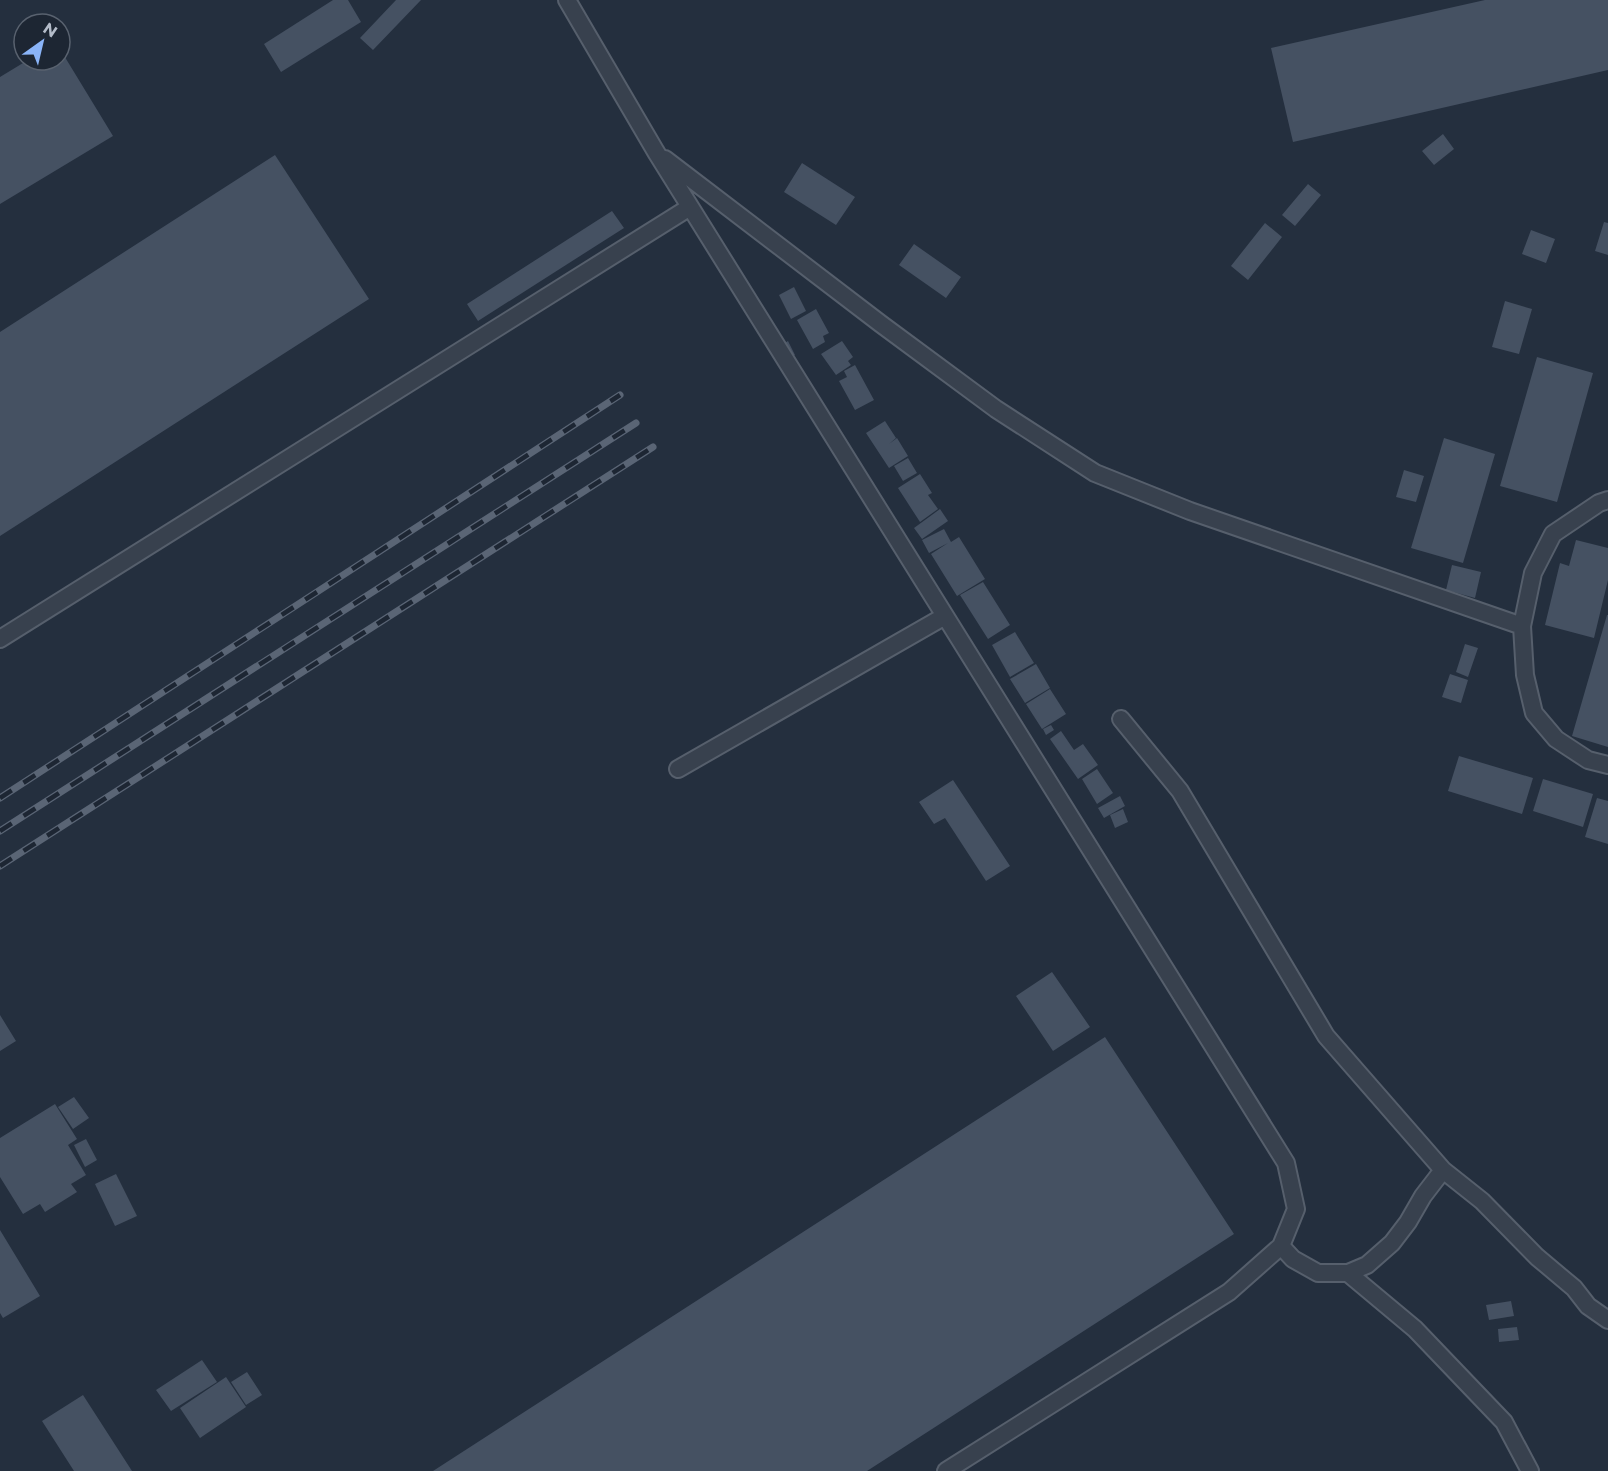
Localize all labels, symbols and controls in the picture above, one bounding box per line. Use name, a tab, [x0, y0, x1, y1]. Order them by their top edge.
north arrow	[12, 12, 72, 72]
text: N	[39, 18, 61, 41]

